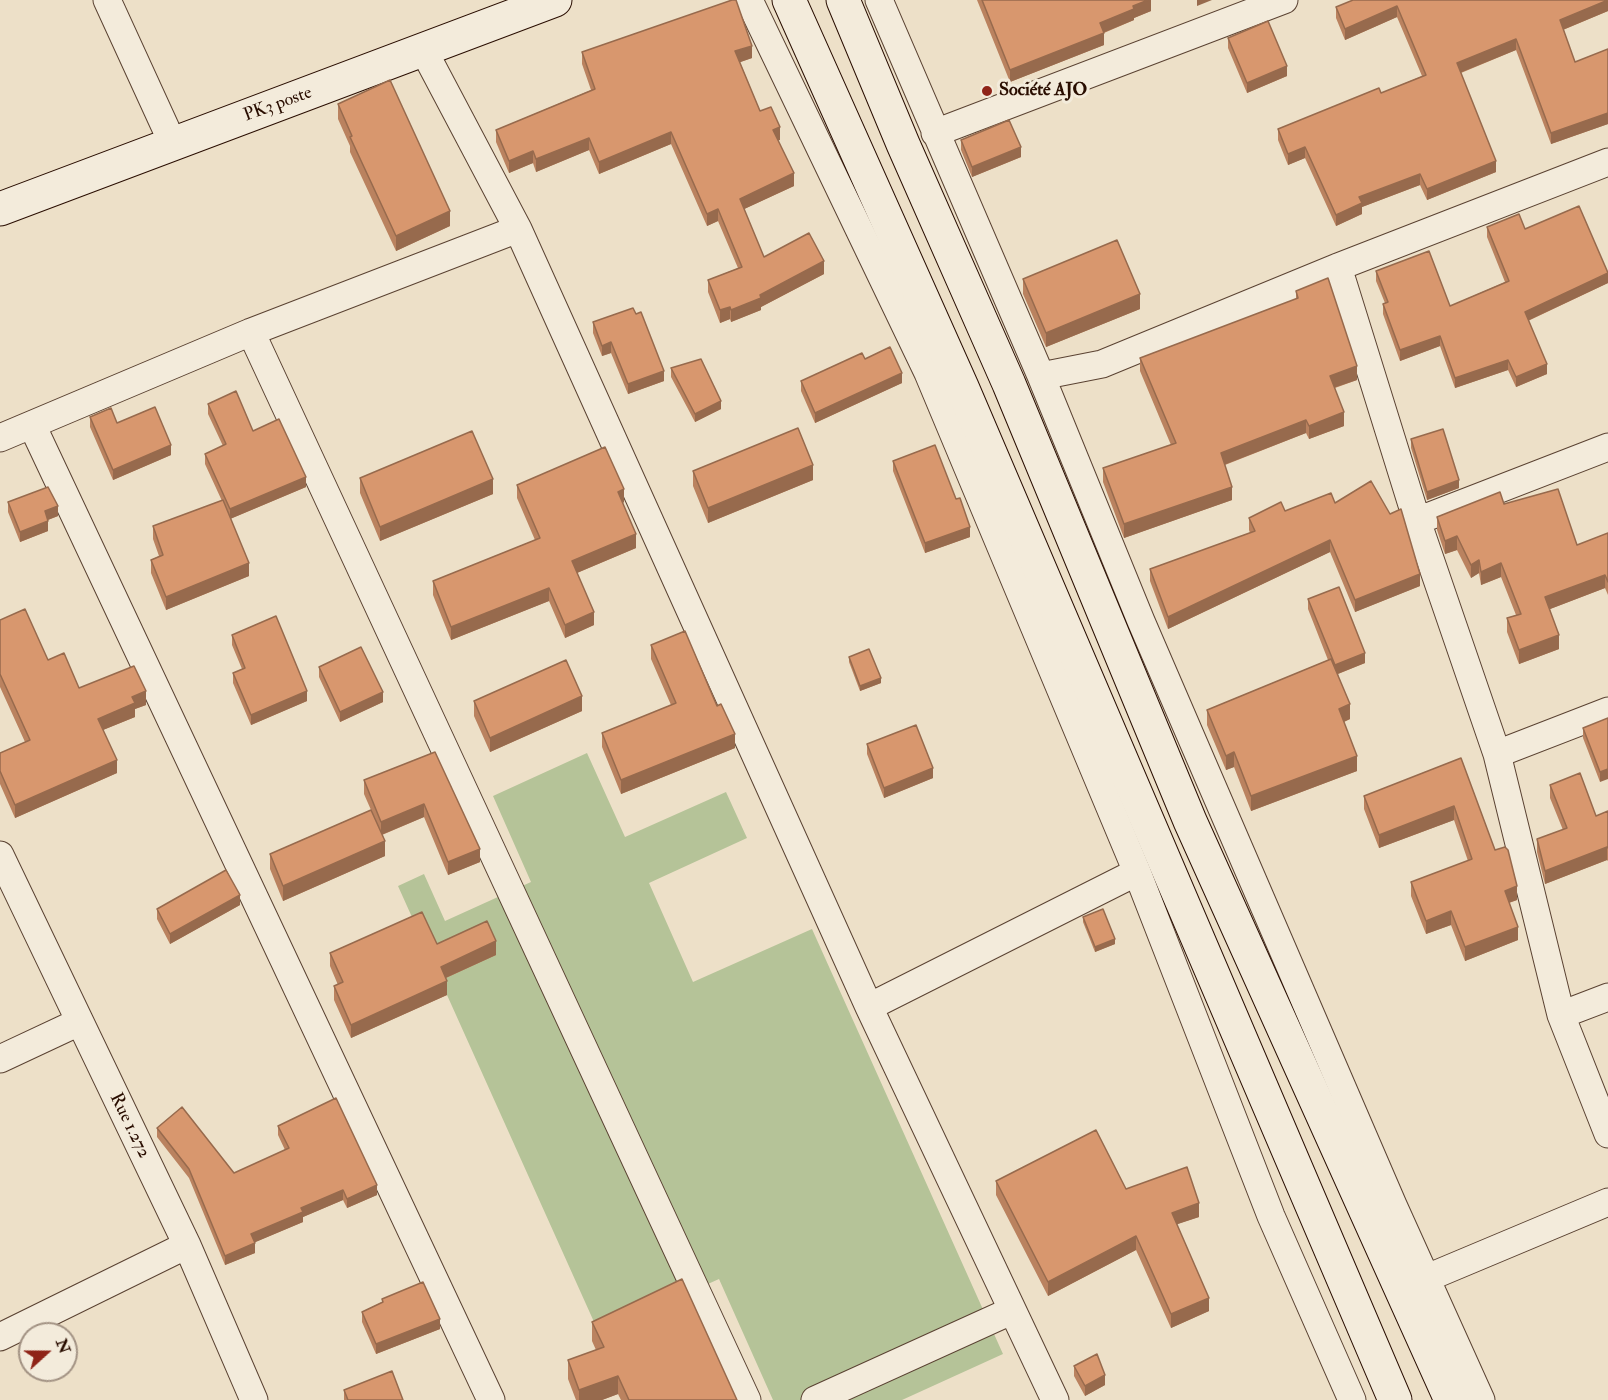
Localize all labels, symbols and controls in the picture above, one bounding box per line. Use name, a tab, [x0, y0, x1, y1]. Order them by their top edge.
place label: Société AJO	[999, 80, 1087, 102]
street label: PK3 poste	[241, 83, 315, 127]
marker: Société AJO	[980, 84, 994, 98]
street label: Rue 1.272	[104, 1090, 154, 1162]
north arrow	[18, 1322, 78, 1382]
text: N	[51, 1336, 75, 1357]

